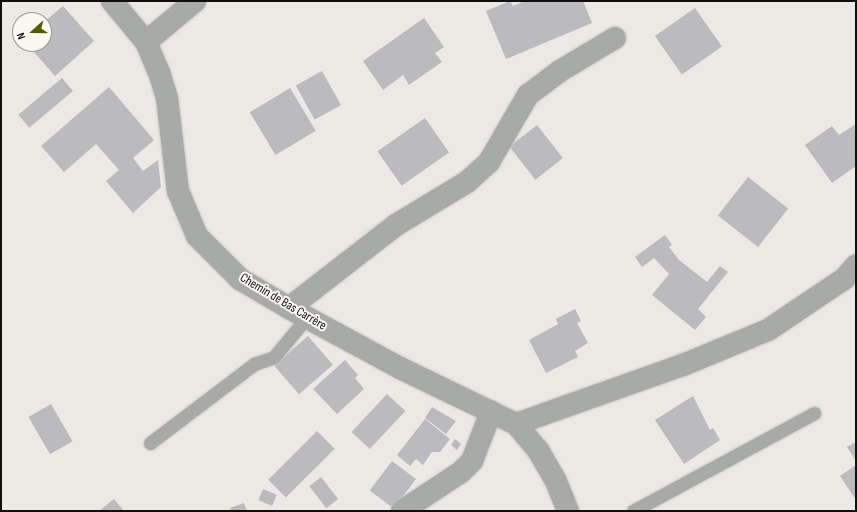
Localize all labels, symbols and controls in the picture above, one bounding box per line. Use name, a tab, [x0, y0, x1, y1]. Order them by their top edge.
north arrow	[12, 12, 52, 52]
text: N	[14, 31, 28, 41]
street label: Chemin de Bas Carrère	[237, 270, 329, 334]

